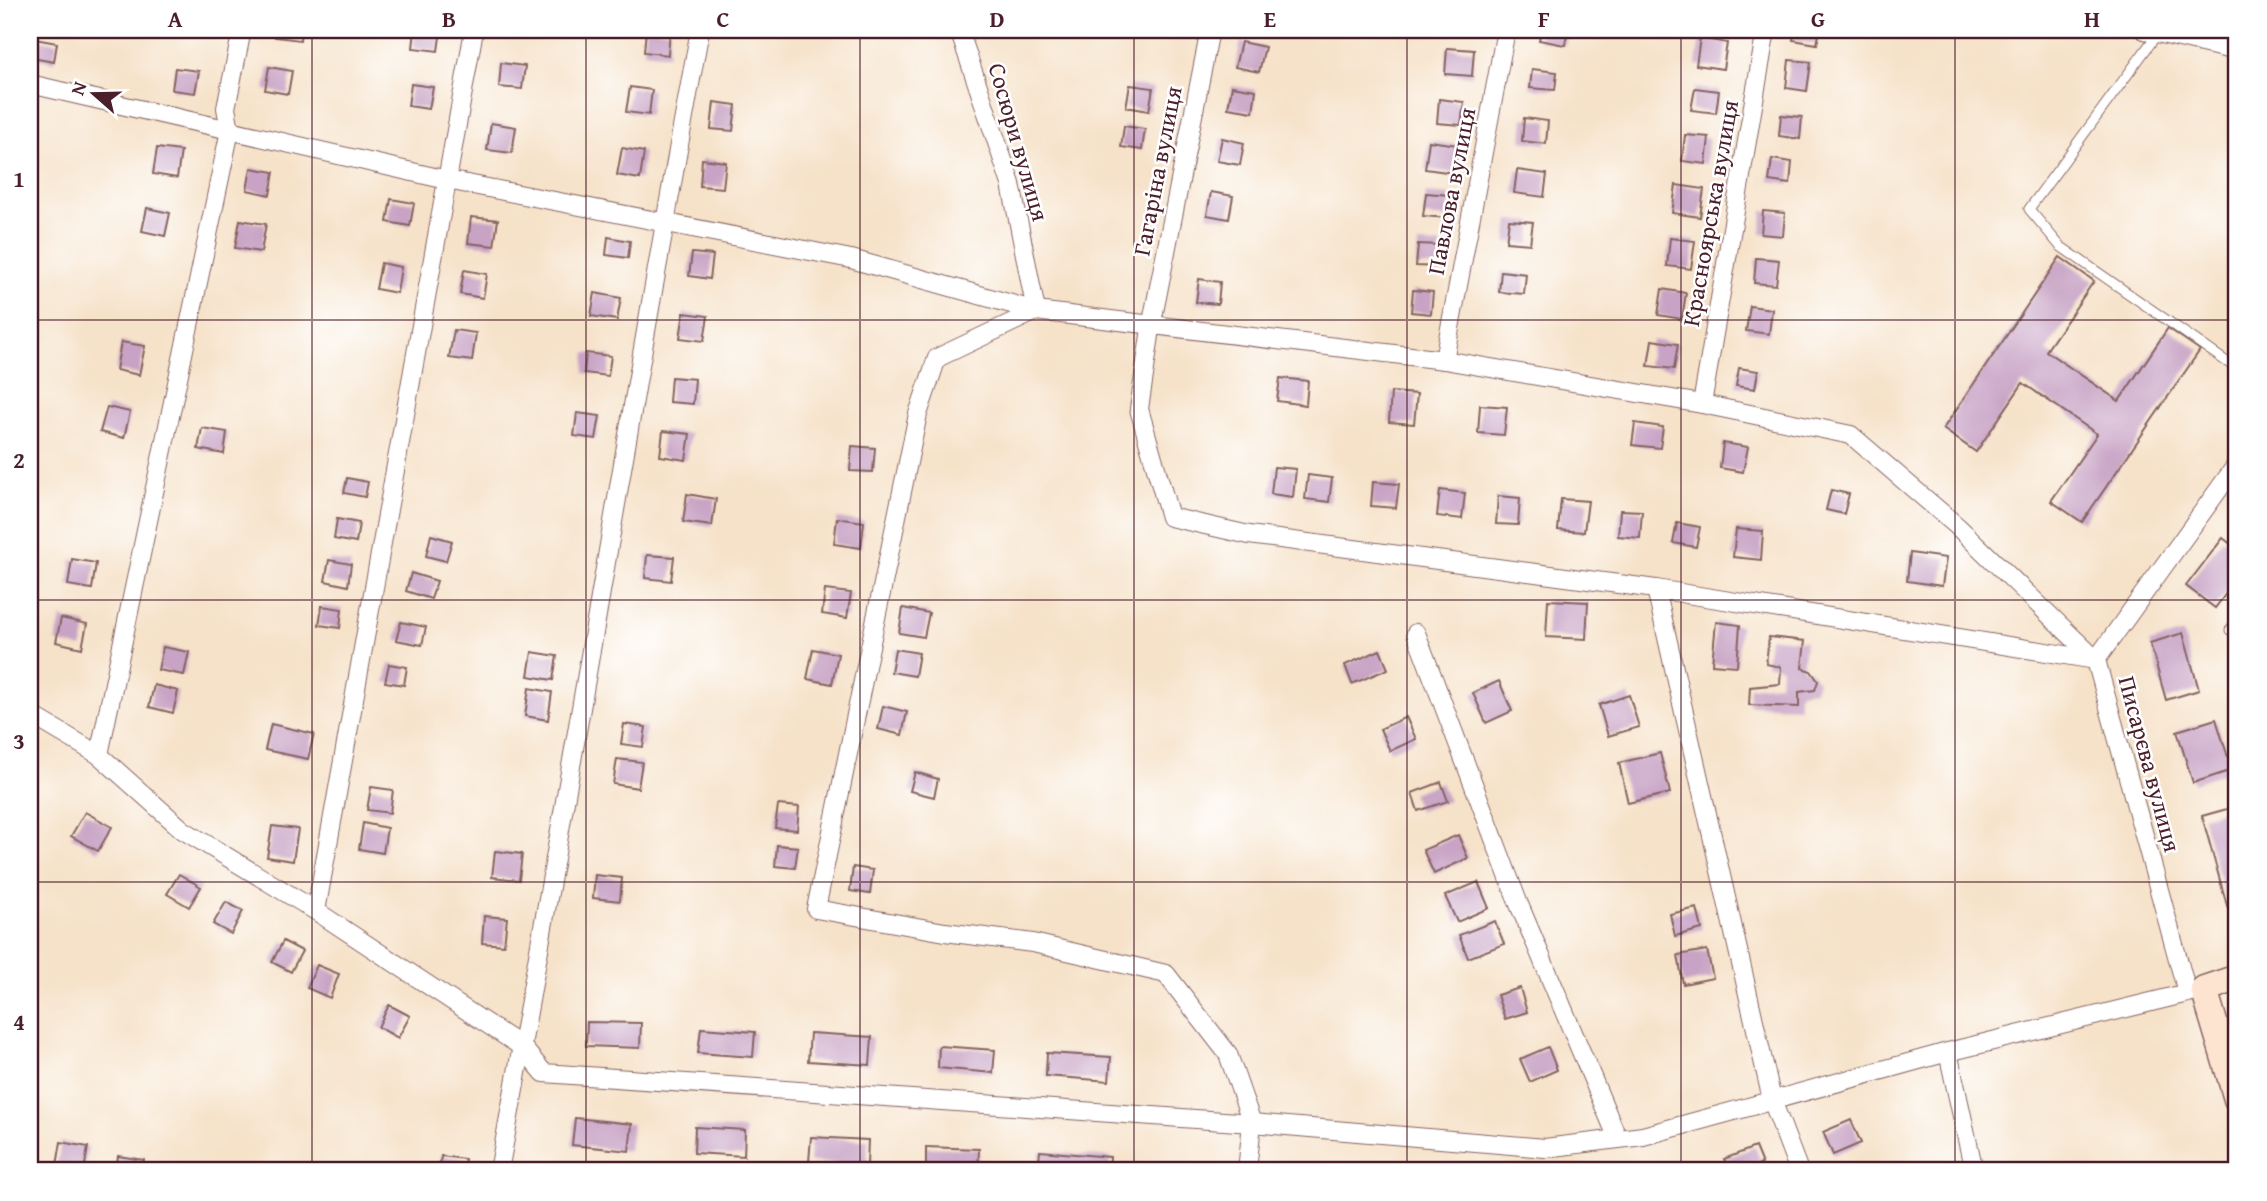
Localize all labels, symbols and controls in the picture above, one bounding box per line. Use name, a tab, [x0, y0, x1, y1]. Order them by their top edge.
text: A	[168, 2, 183, 35]
text: B	[442, 2, 456, 35]
text: C	[716, 2, 730, 35]
text: D	[990, 2, 1005, 35]
text: E	[1264, 2, 1276, 35]
text: F	[1538, 2, 1550, 35]
text: G	[1811, 2, 1825, 35]
text: H	[2084, 2, 2100, 35]
street label: Сосюри вулиця	[980, 59, 1058, 225]
north arrow	[60, 60, 130, 130]
text: N	[63, 77, 93, 99]
street label: Гагаріна вулиця	[1123, 83, 1191, 259]
street label: Красноярська вулиця	[1673, 97, 1747, 329]
street label: Павлова вулиця	[1418, 104, 1484, 278]
text: 1	[13, 162, 25, 195]
text: 2	[13, 443, 25, 476]
street label: Писарєва вулиця	[2110, 672, 2190, 856]
text: 3	[13, 724, 25, 757]
text: 4	[13, 1005, 25, 1038]

